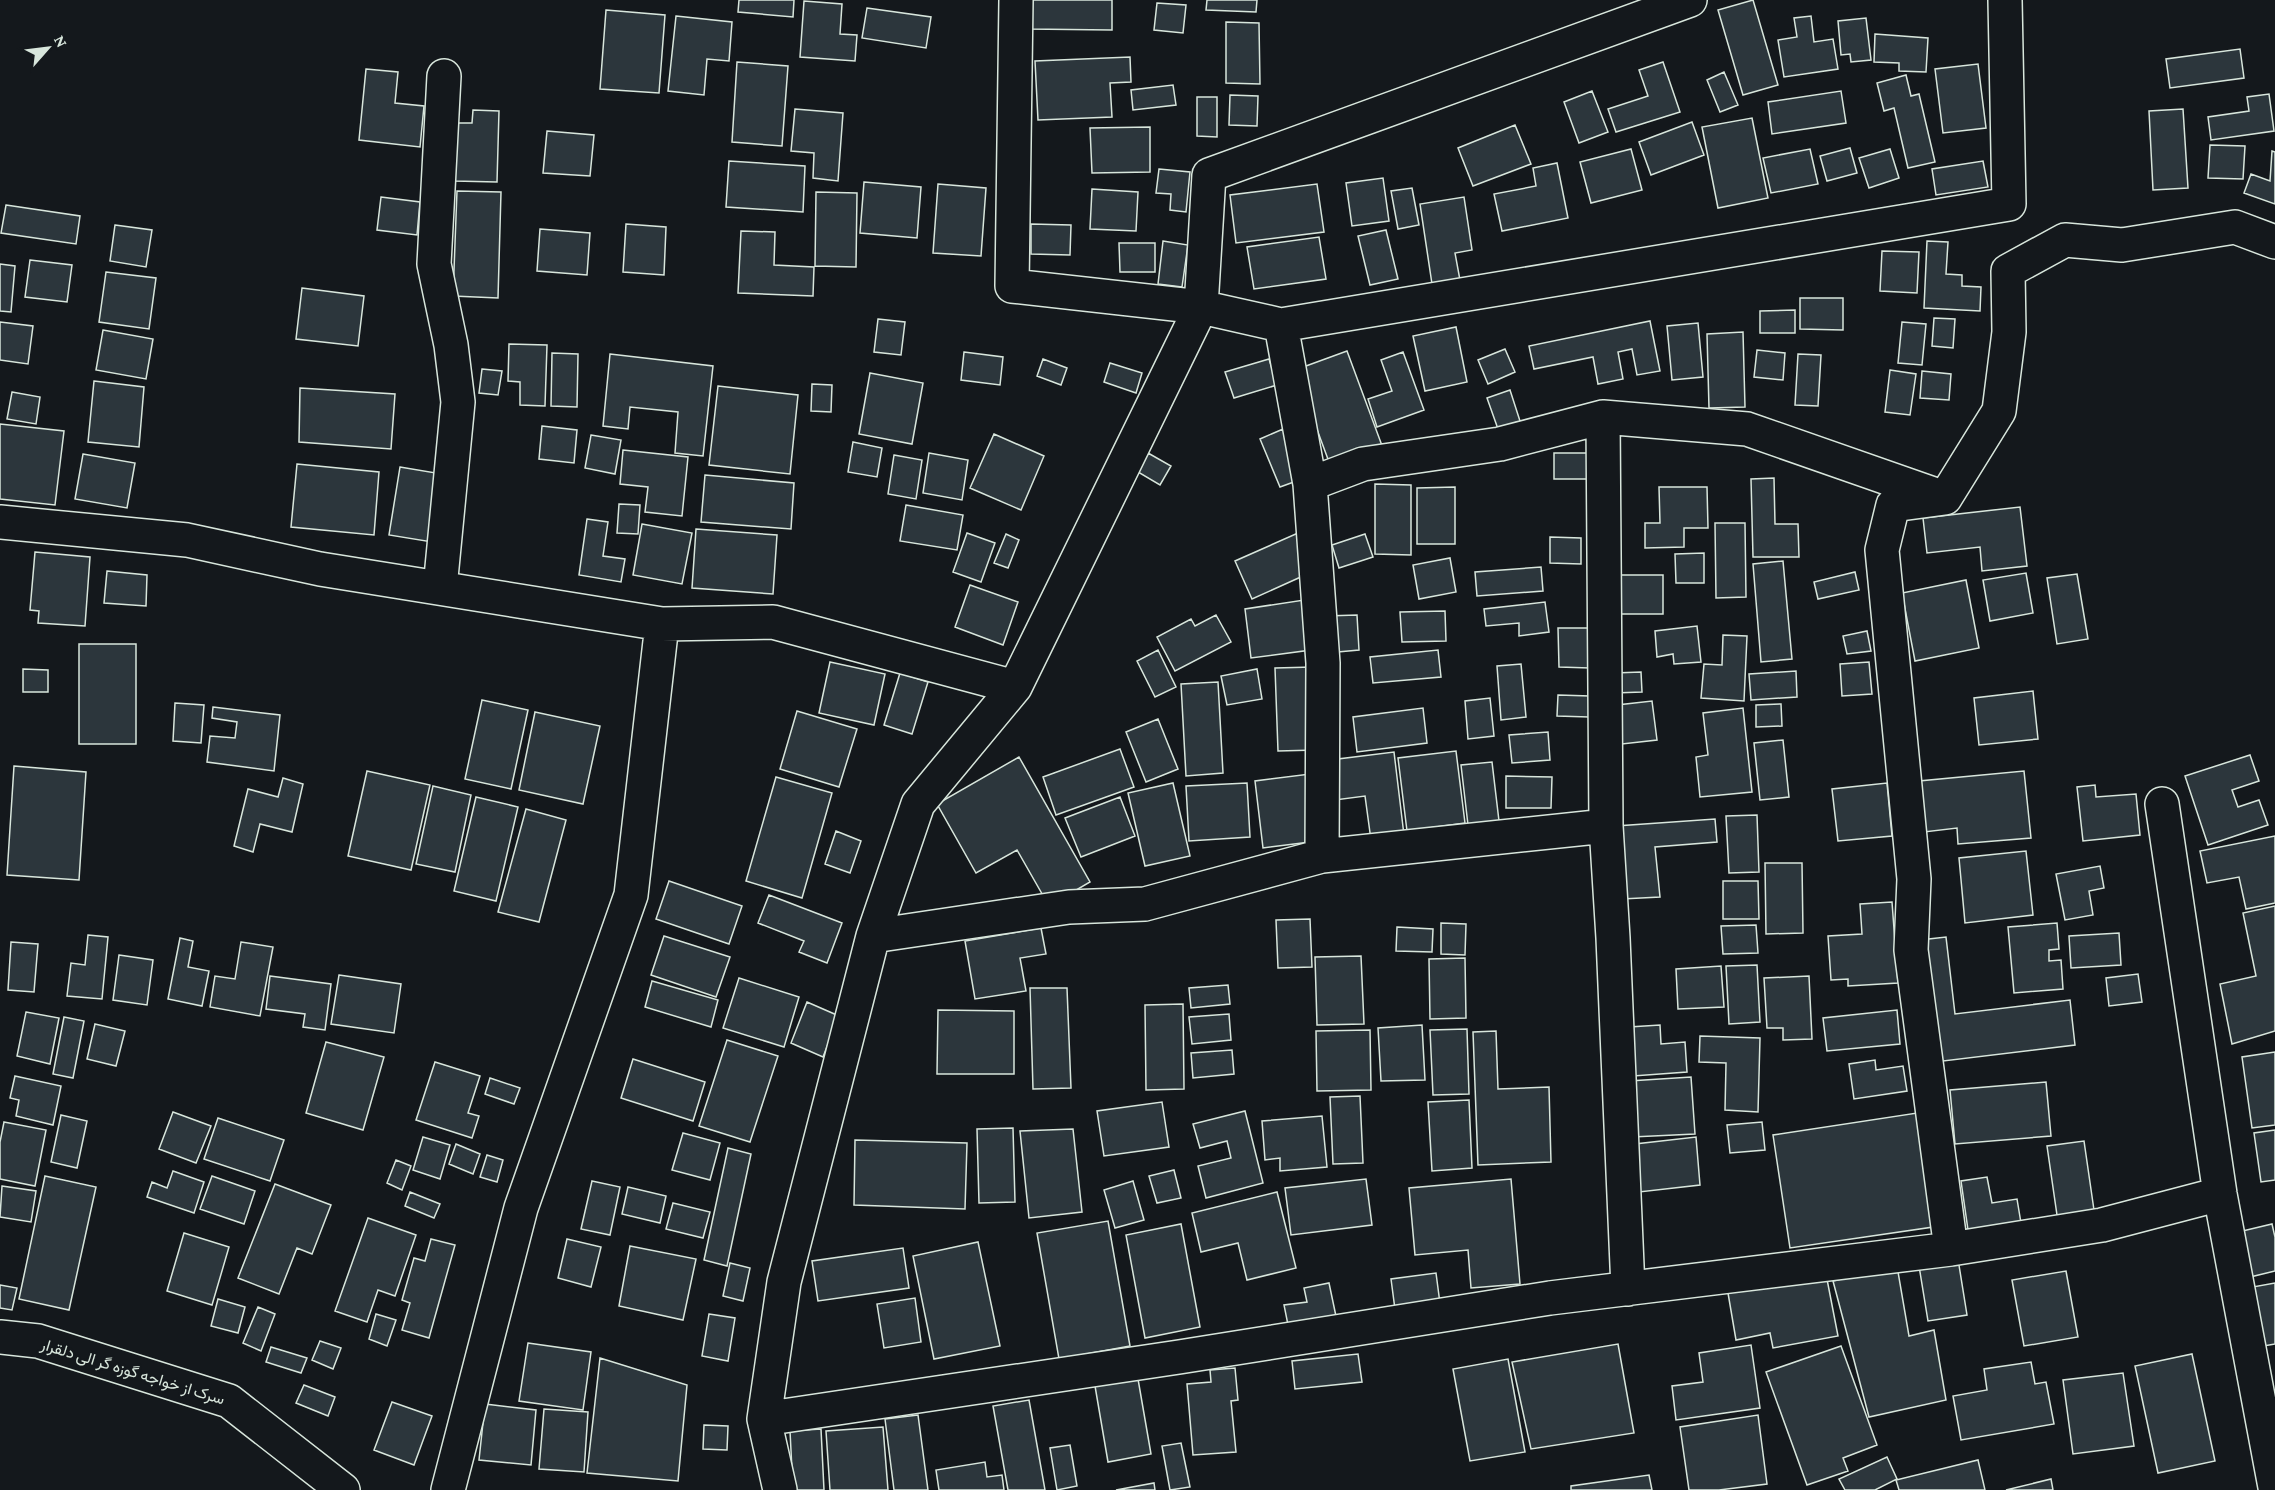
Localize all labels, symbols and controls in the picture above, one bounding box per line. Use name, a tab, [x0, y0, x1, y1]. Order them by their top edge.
north arrow	[18, 18, 78, 78]
text: N	[51, 32, 71, 50]
street label: سرک از خواجه گوزه گر الی دلقرار	[37, 1335, 227, 1410]

